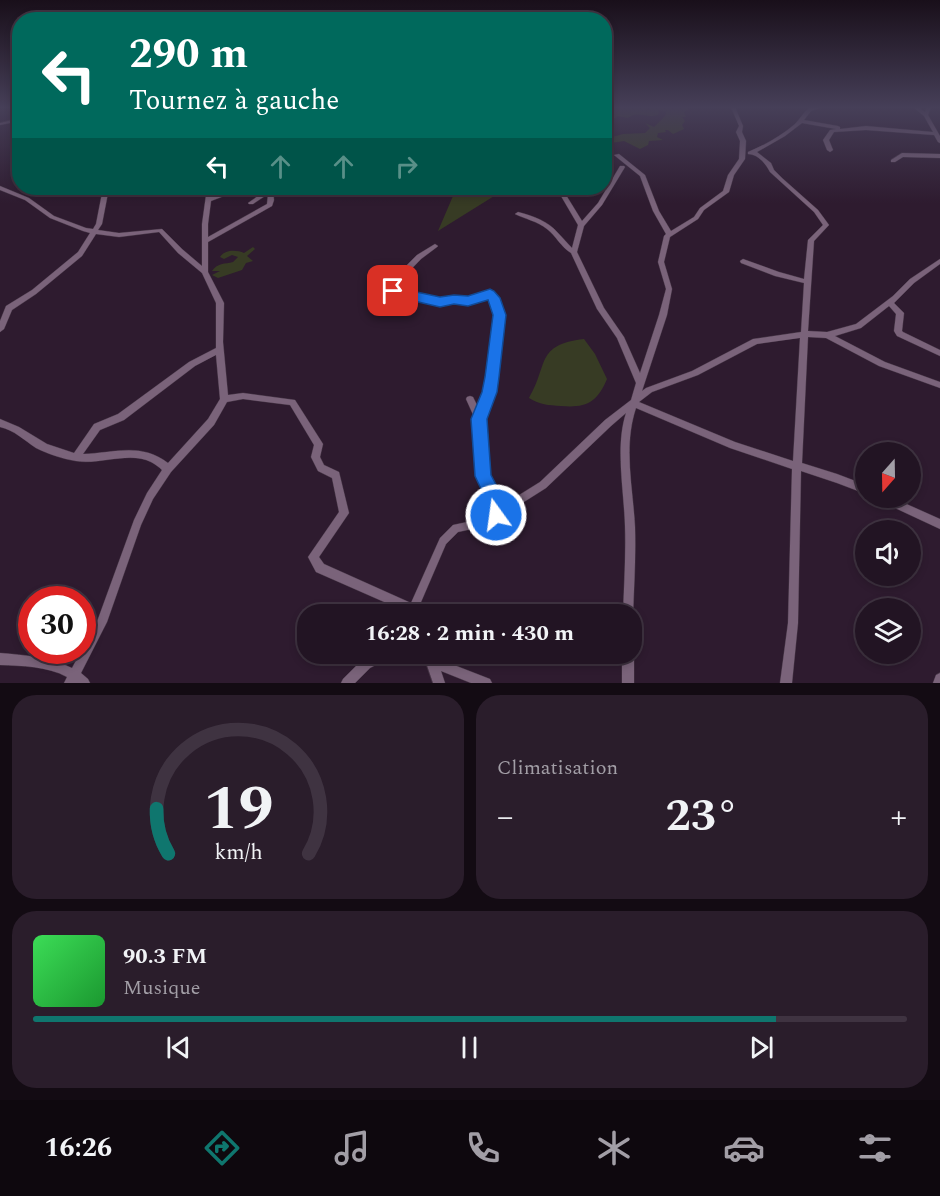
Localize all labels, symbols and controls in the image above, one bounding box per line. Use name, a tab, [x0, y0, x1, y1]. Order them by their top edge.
text: 290 m	[129, 23, 248, 86]
icon: left	[30, 36, 108, 114]
text: Tournez à gauche	[129, 80, 339, 122]
icon: left	[201, 150, 234, 183]
icon: ahead	[264, 150, 297, 183]
icon: ahead	[327, 150, 360, 183]
icon: right	[390, 150, 423, 183]
pin	[367, 265, 418, 316]
icon: arrive	[376, 274, 409, 307]
north arrow	[855, 442, 921, 508]
map controls	[855, 442, 921, 664]
position arrow	[464, 483, 528, 547]
button: sound	[855, 520, 921, 586]
speed limit sign: 30	[18, 586, 96, 664]
button: layers	[855, 598, 921, 664]
text: 16:28 · 2 min · 430 m	[365, 617, 574, 650]
text: Climatisation	[497, 753, 618, 783]
text: 19	[203, 762, 273, 857]
text: 23°	[666, 782, 739, 851]
text: −	[497, 792, 514, 842]
text: +	[891, 792, 907, 842]
text: km/h	[214, 836, 262, 869]
text: 90.3 FM	[123, 940, 207, 973]
text: Musique	[123, 973, 200, 1003]
icon: previous	[162, 1031, 195, 1064]
icon: pause	[453, 1031, 486, 1064]
icon: next	[745, 1031, 778, 1064]
text: 16:26	[44, 1127, 112, 1169]
icon: directions	[201, 1127, 243, 1169]
icon: music	[331, 1127, 373, 1169]
icon: phone	[462, 1127, 504, 1169]
icon: climate	[593, 1127, 635, 1169]
icon: car	[723, 1127, 765, 1169]
icon: filters	[854, 1127, 896, 1169]

